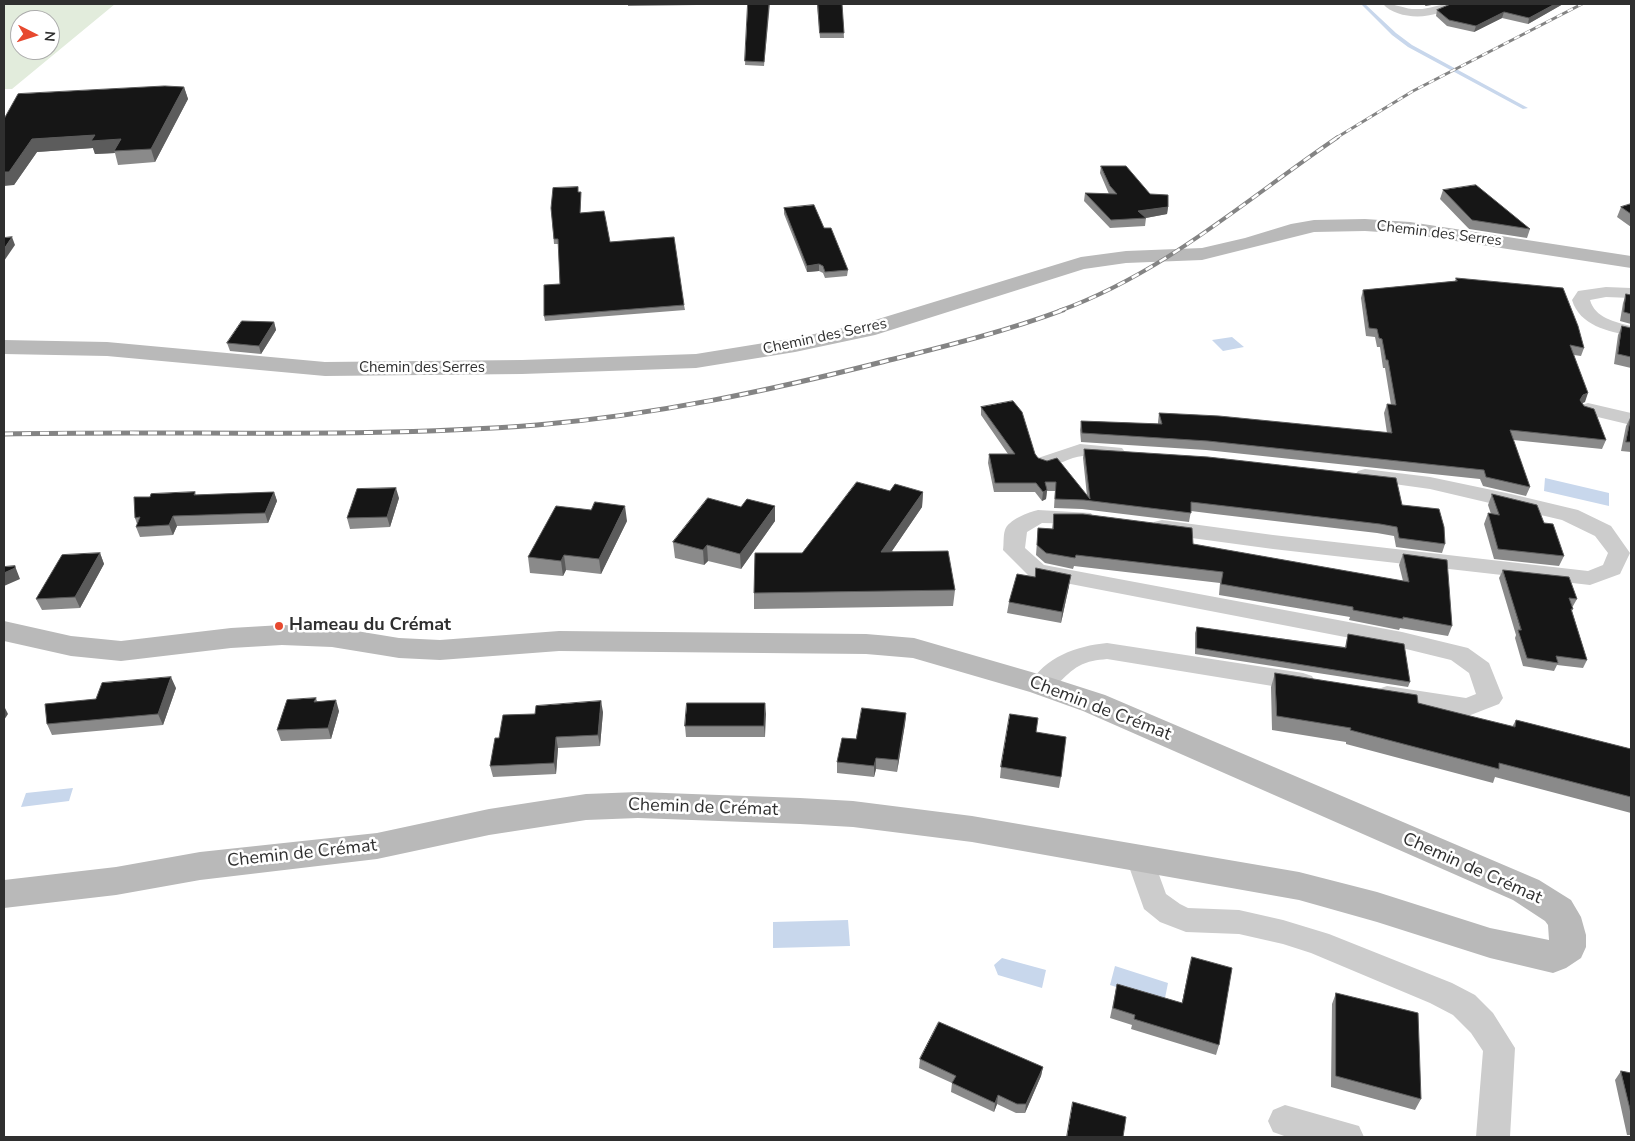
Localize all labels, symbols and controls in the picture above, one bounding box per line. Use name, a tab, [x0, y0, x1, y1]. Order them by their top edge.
north arrow	[10, 10, 60, 60]
text: N	[40, 30, 59, 42]
street label: Chemin des Serres	[1375, 217, 1503, 251]
street label: Chemin des Serres	[761, 315, 889, 359]
street label: Chemin des Serres	[359, 359, 485, 377]
place label: Hameau du Crémat	[289, 615, 451, 637]
marker: Hameau du Crémat	[273, 620, 285, 632]
street label: Chemin de Crémat	[1026, 672, 1174, 746]
street label: Chemin de Crémat	[628, 795, 778, 821]
street label: Chemin de Crémat	[1399, 829, 1545, 909]
street label: Chemin de Crémat	[226, 835, 378, 873]

